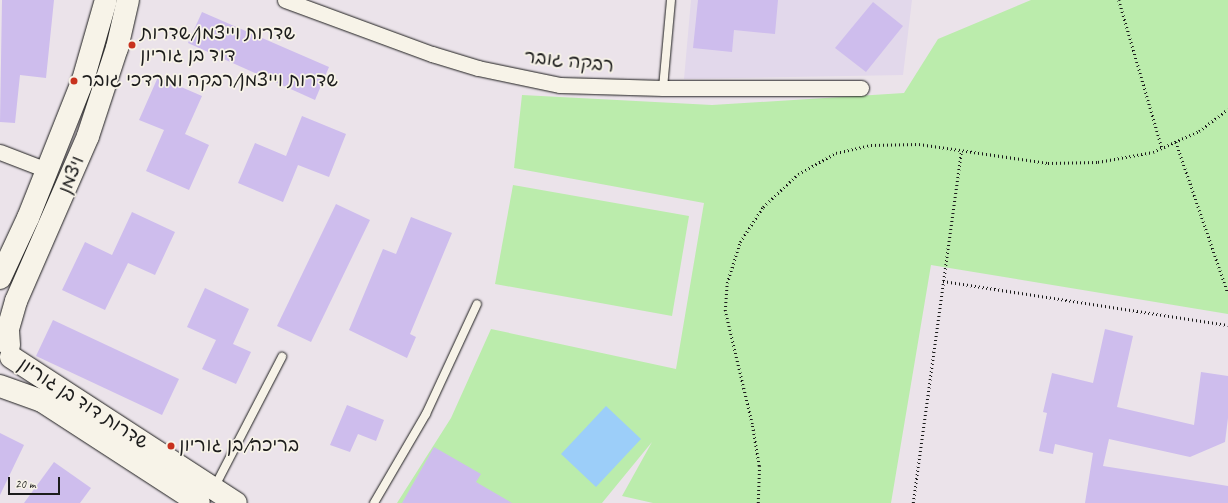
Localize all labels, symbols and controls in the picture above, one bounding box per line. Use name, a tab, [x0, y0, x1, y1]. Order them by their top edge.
place label: שדרות וייצמן/שדרות דוד בן גוריון	[140, 23, 295, 67]
marker: שדרות וייצמן/שדרות דוד בן גוריון	[127, 40, 137, 50]
street label: רבקה גובר	[523, 46, 615, 78]
place label: שדרות וייצמן/רבקה ומרדכי גובר	[82, 70, 338, 92]
marker: שדרות וייצמן/רבקה ומרדכי גובר	[69, 76, 79, 86]
street label: ויצמן	[54, 153, 90, 197]
street label: שדרות דוד בן גוריון	[14, 353, 152, 455]
place label: בריכה/בן גוריון	[179, 435, 299, 457]
marker: בריכה/בן גוריון	[166, 441, 176, 451]
scale bar	[10, 469, 62, 495]
text: 20 m	[15, 476, 35, 492]

